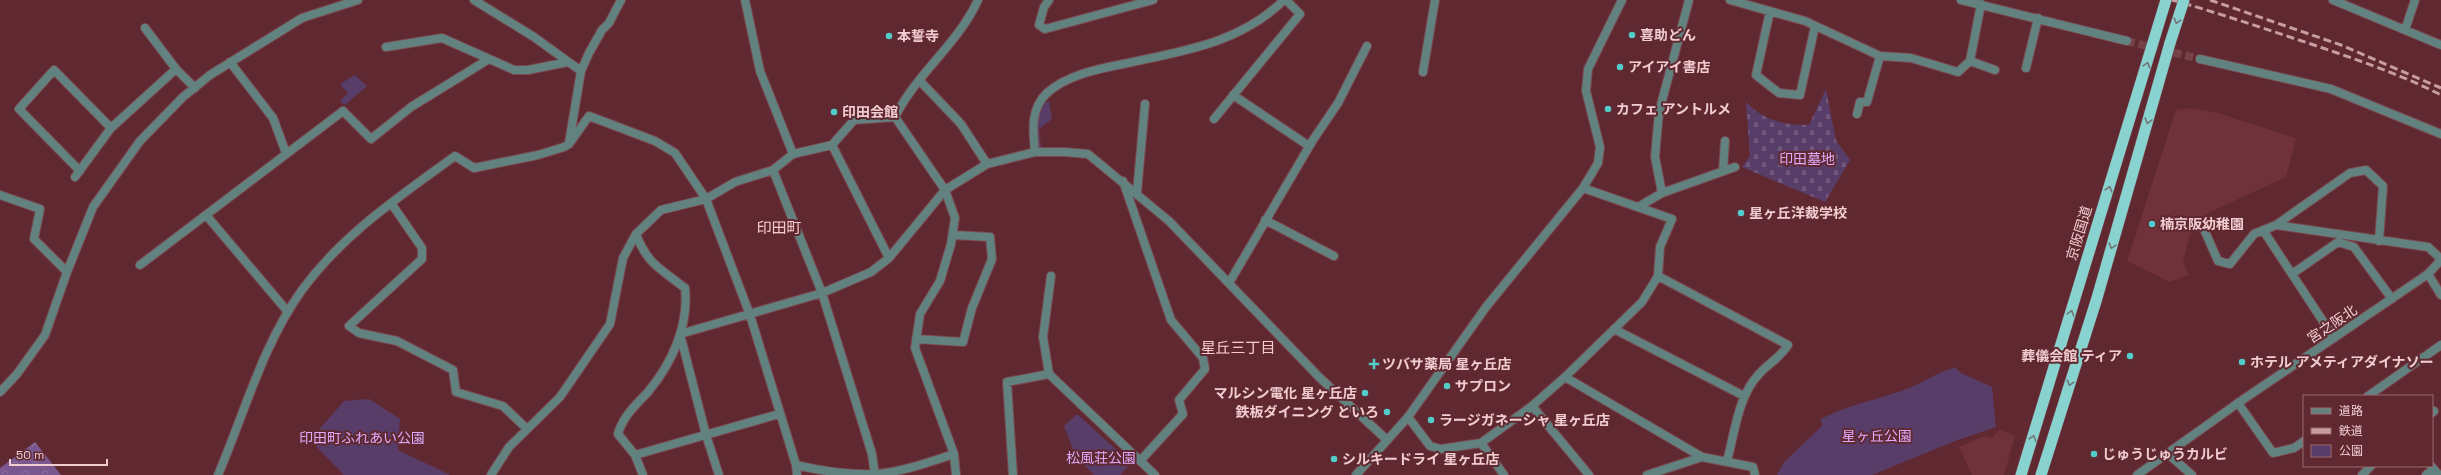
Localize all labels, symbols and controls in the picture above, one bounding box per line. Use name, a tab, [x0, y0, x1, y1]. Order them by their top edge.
one-way arrow	[2173, 18, 2182, 25]
place label: 喜助どん	[1640, 26, 1696, 44]
place label: 本誓寺	[897, 27, 939, 45]
marker: 喜助どん	[1627, 30, 1637, 40]
marker: 本誓寺	[884, 31, 894, 41]
place label: アイアイ書店	[1628, 58, 1711, 76]
marker: アイアイ書店	[1615, 62, 1625, 72]
one-way arrow	[2142, 62, 2151, 69]
place label: カフェ アントルメ	[1616, 100, 1731, 118]
place label: 印田会館	[842, 103, 898, 121]
marker: カフェ アントルメ	[1603, 104, 1613, 114]
marker: 印田会館	[829, 107, 839, 117]
one-way arrow	[2144, 117, 2153, 124]
park label: 印田墓地	[1779, 150, 1835, 168]
one-way arrow	[2104, 186, 2113, 193]
place label: 星ヶ丘洋裁学校	[1749, 204, 1847, 222]
street label: 京阪国道	[2062, 204, 2096, 262]
marker: 星ヶ丘洋裁学校	[1736, 208, 1746, 218]
place label: 楠京阪幼稚園	[2160, 215, 2244, 233]
district label: 印田町	[756, 218, 802, 237]
marker: 楠京阪幼稚園	[2147, 219, 2157, 229]
one-way arrow	[2108, 242, 2117, 249]
street label: 宮之阪北	[2304, 301, 2360, 347]
one-way arrow	[2066, 310, 2074, 317]
district label: 星丘三丁目	[1200, 338, 1276, 357]
place label: 葬儀会館 ティア	[2021, 347, 2122, 365]
marker: 葬儀会館 ティア	[2125, 351, 2135, 361]
place label: ホテル アメティアダイナソー	[2250, 353, 2434, 371]
place label: ツバサ薬局 星ヶ丘店	[1382, 355, 1512, 373]
marker: ホテル アメティアダイナソー	[2237, 357, 2247, 367]
marker: ツバサ薬局 星ヶ丘店	[1369, 359, 1379, 369]
place label: サプロン	[1455, 377, 1511, 395]
one-way arrow	[2066, 380, 2075, 387]
marker: サプロン	[1442, 381, 1452, 391]
place label: マルシン電化 星ヶ丘店	[1213, 384, 1357, 402]
marker: マルシン電化 星ヶ丘店	[1360, 388, 1370, 398]
legend	[2303, 395, 2433, 467]
place label: 鉄板ダイニング といろ	[1235, 403, 1379, 421]
text: 道路	[2339, 403, 2363, 419]
marker: 鉄板ダイニング といろ	[1382, 407, 1392, 417]
place label: ラージガネーシャ 星ヶ丘店	[1439, 411, 1610, 429]
marker: ラージガネーシャ 星ヶ丘店	[1426, 415, 1436, 425]
text: 鉄道	[2339, 423, 2363, 439]
park label: 星ヶ丘公園	[1842, 427, 1912, 445]
park label: 印田町ふれあい公園	[299, 429, 425, 447]
one-way arrow	[2028, 434, 2037, 441]
scale bar	[10, 441, 107, 467]
text: 公園	[2339, 443, 2363, 459]
place label: じゅうじゅうカルビ	[2102, 445, 2228, 463]
text: 50 m	[16, 447, 44, 463]
park label: 松風荘公園	[1066, 449, 1136, 467]
marker: じゅうじゅうカルビ	[2089, 449, 2099, 459]
place label: シルキードライ 星ヶ丘店	[1342, 450, 1500, 468]
marker: シルキードライ 星ヶ丘店	[1329, 454, 1339, 464]

